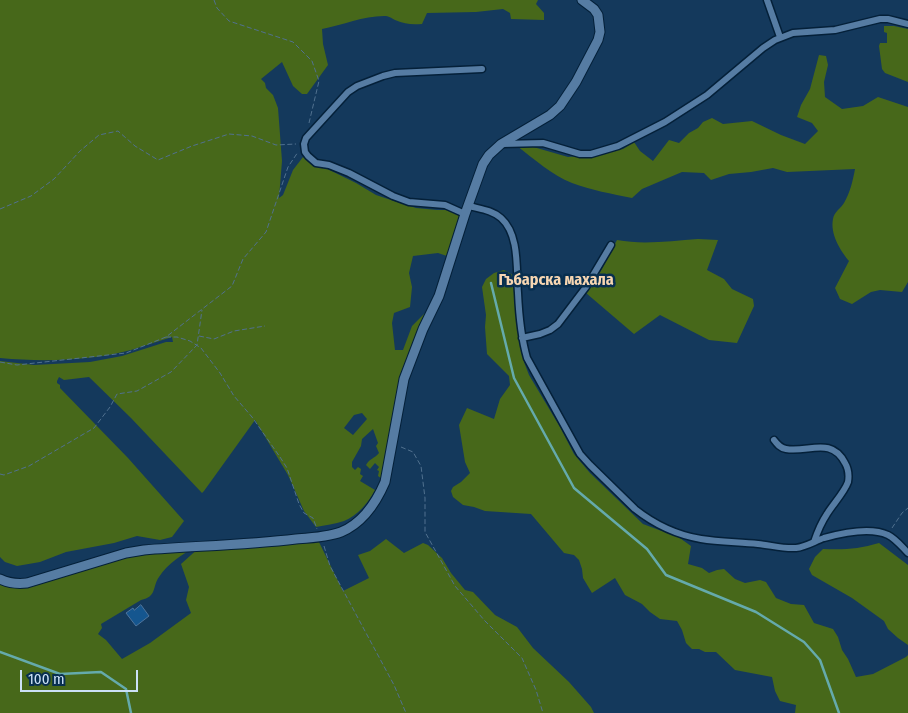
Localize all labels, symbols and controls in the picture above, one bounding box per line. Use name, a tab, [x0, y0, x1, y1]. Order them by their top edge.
district label: Гъбарска махала	[498, 271, 614, 291]
scale bar	[22, 660, 140, 692]
text: 100 m	[28, 670, 65, 688]

